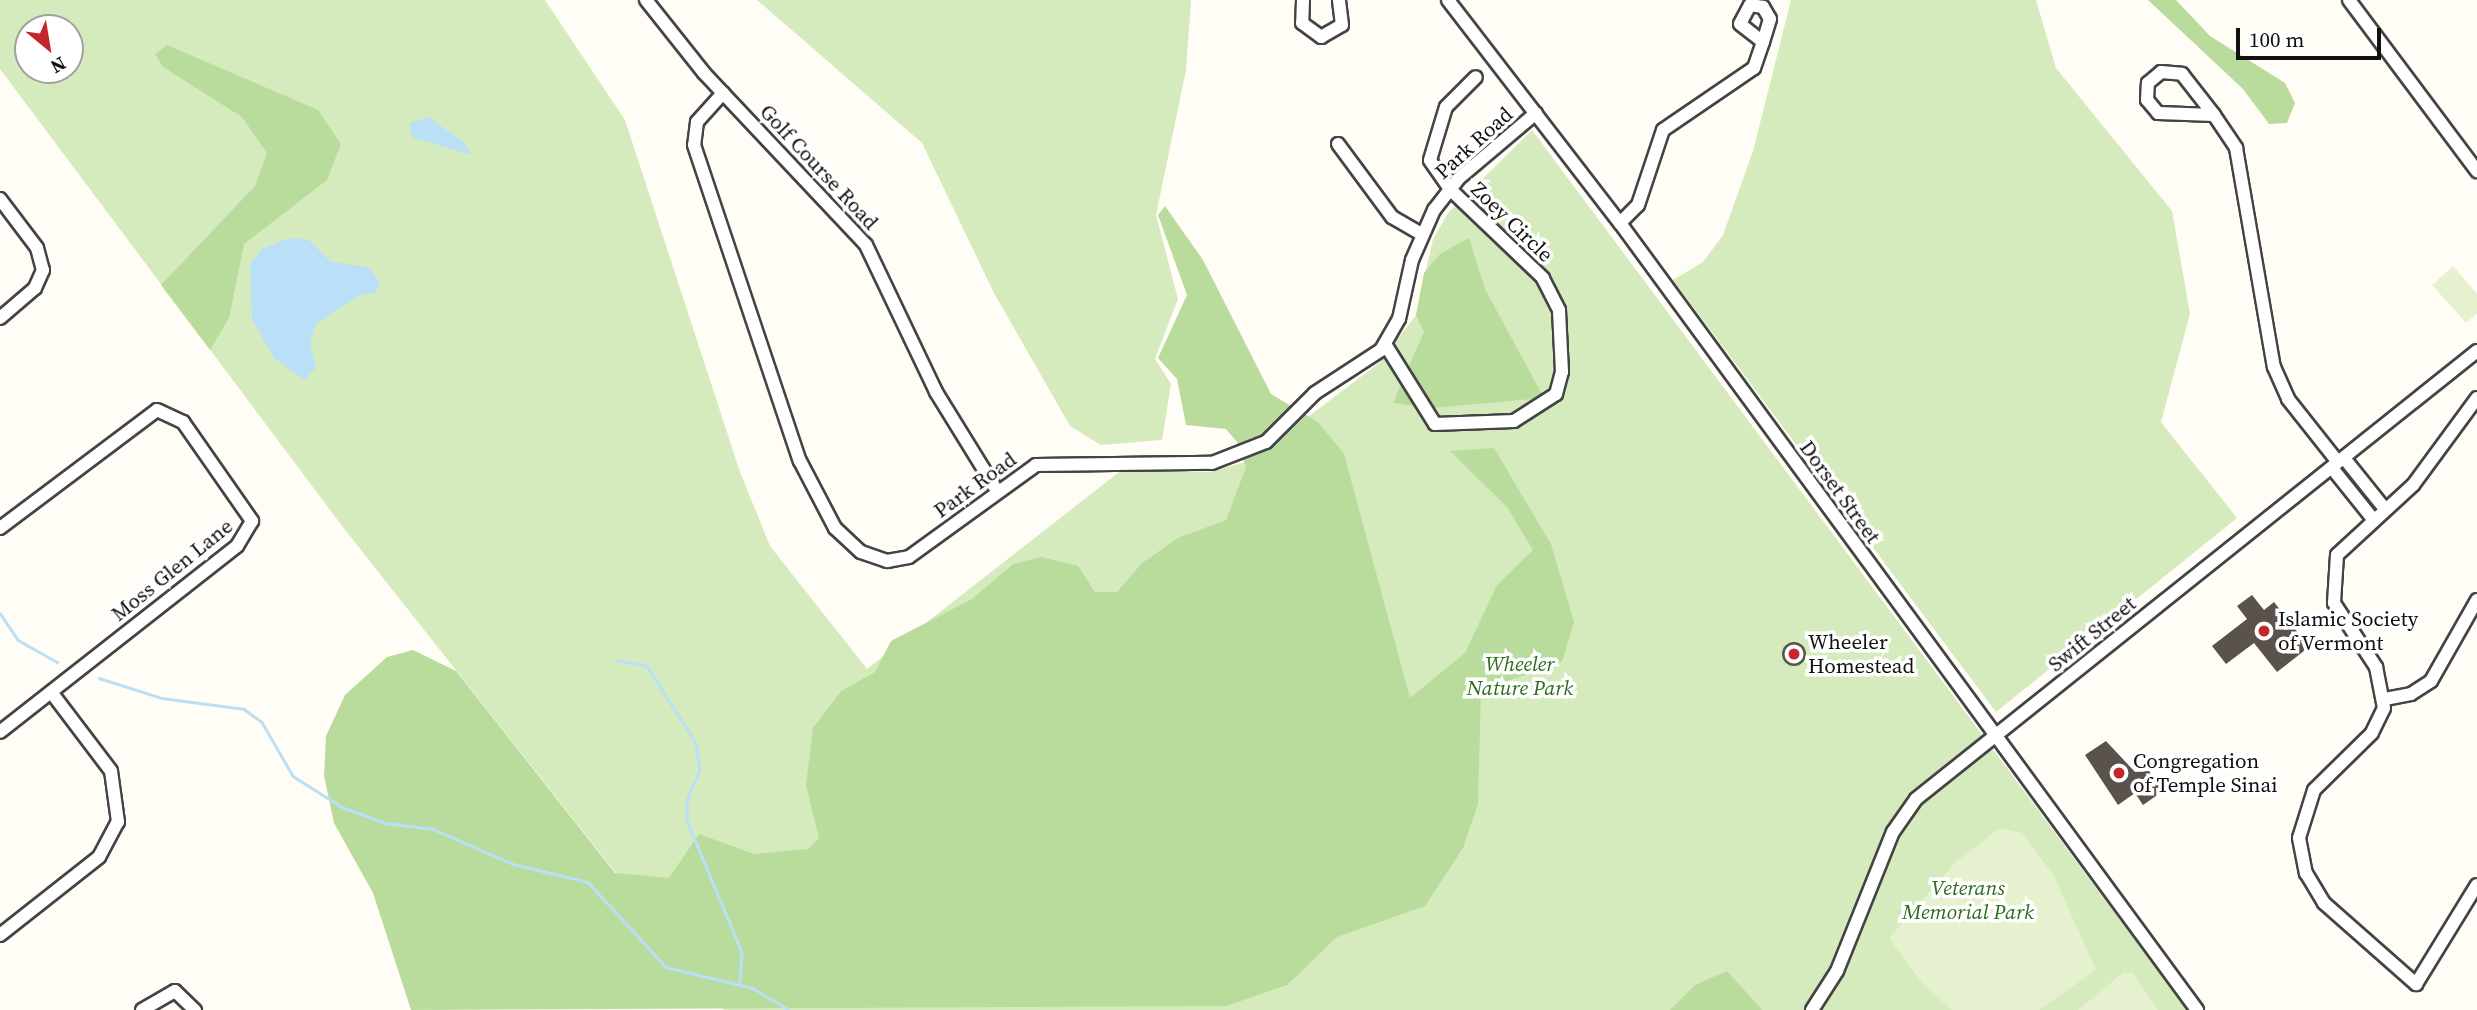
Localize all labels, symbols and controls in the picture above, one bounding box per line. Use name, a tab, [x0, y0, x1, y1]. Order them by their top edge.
north arrow	[14, 14, 84, 84]
scale bar	[2239, 14, 2384, 58]
text: 100 m	[2249, 25, 2304, 54]
text: N	[46, 51, 71, 80]
street label: Golf Course Road	[755, 99, 883, 235]
street label: Park Road	[1430, 102, 1518, 184]
street label: Zoey Circle	[1466, 177, 1558, 267]
street label: Dorset Street	[1794, 436, 1886, 548]
street label: Park Road	[929, 447, 1021, 523]
street label: Moss Glen Lane	[106, 513, 238, 627]
street label: Swift Street	[2043, 591, 2141, 677]
place label: Islamic Society of Vermont	[2278, 606, 2418, 656]
marker: Islamic Society of Vermont	[2256, 623, 2272, 639]
place label: Wheeler Homestead	[1808, 629, 1914, 679]
marker: Wheeler Homestead	[1786, 646, 1802, 662]
park label: Wheeler Nature Park	[1467, 651, 1573, 701]
place label: Congregation of Temple Sinai	[2133, 748, 2278, 798]
marker: Congregation of Temple Sinai	[2111, 765, 2127, 781]
park label: Veterans Memorial Park	[1902, 875, 2034, 925]

